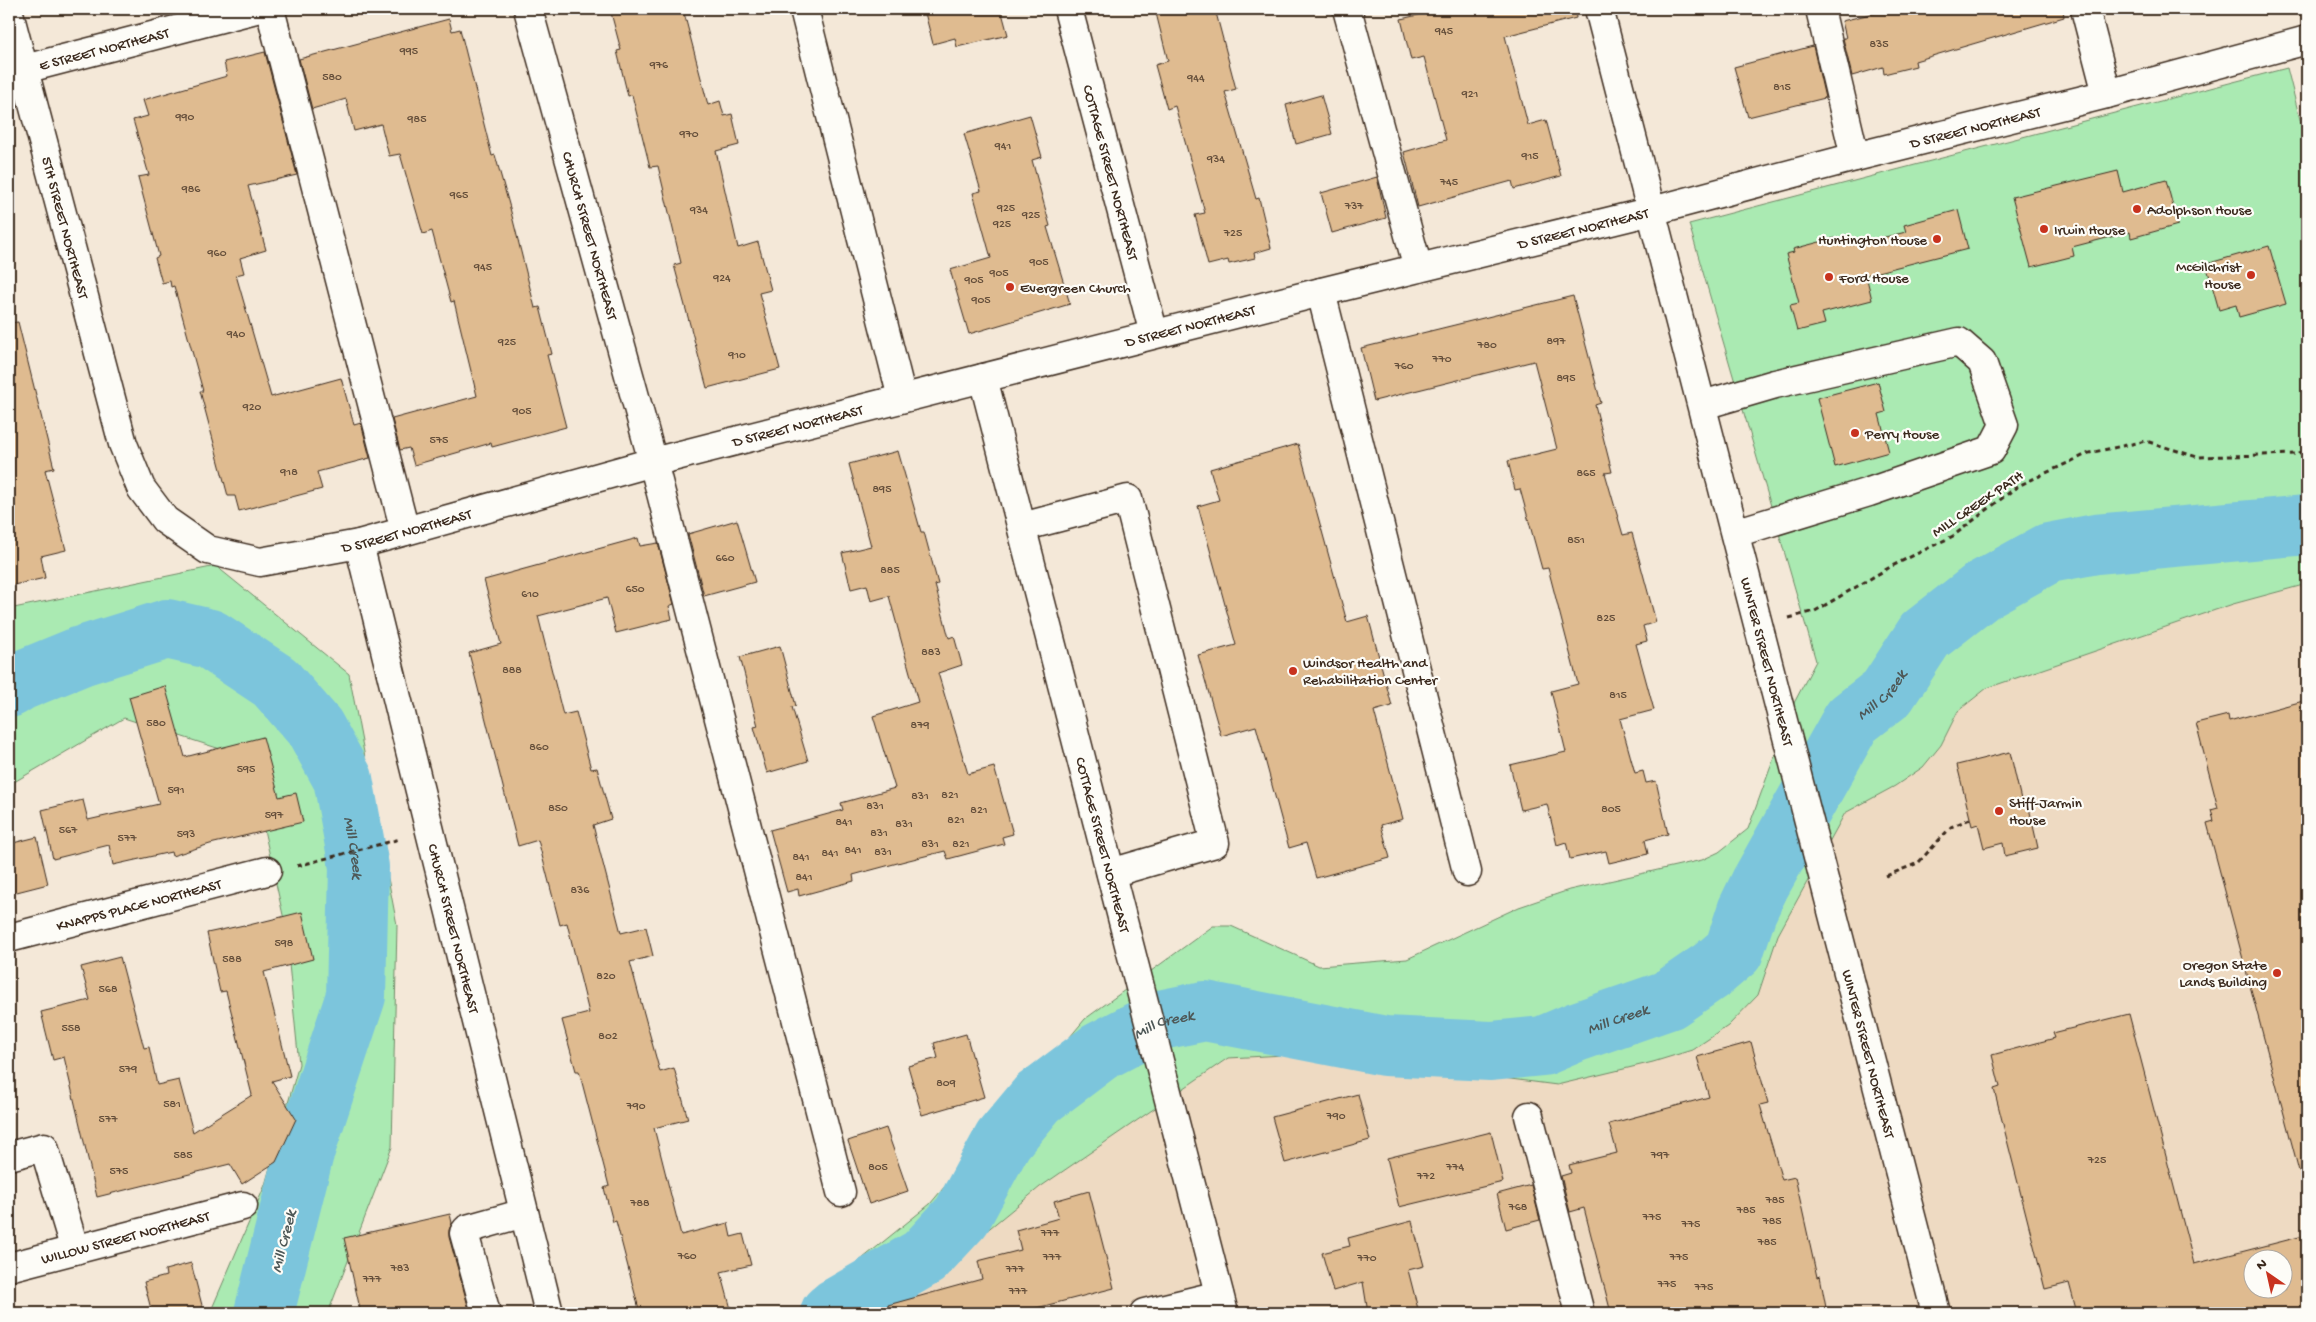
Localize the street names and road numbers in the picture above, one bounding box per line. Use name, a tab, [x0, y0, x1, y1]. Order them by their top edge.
street label: E STREET NORTHEAST	[37, 25, 172, 76]
street label: COTTAGE STREET NORTHEAST	[1077, 83, 1141, 264]
street label: D STREET NORTHEAST	[1908, 104, 2044, 154]
street label: CHURCH STREET NORTHEAST	[557, 150, 621, 324]
street label: 5TH STREET NORTHEAST	[36, 155, 92, 302]
street label: D STREET NORTHEAST	[1515, 205, 1652, 255]
street label: D STREET NORTHEAST	[1122, 302, 1259, 353]
street label: D STREET NORTHEAST	[730, 402, 866, 453]
street label: MILL CREEK PATH	[1929, 467, 2028, 542]
street label: D STREET NORTHEAST	[339, 506, 475, 558]
street label: WINTER STREET NORTHEAST	[1735, 576, 1796, 749]
street label: COTTAGE STREET NORTHEAST	[1070, 756, 1133, 936]
street label: CHURCH STREET NORTHEAST	[422, 842, 482, 1017]
street label: KNAPPS PLACE NORTHEAST	[55, 876, 225, 936]
street label: WINTER STREET NORTHEAST	[1837, 968, 1898, 1142]
street label: WILLOW STREET NORTHEAST	[39, 1208, 213, 1269]

